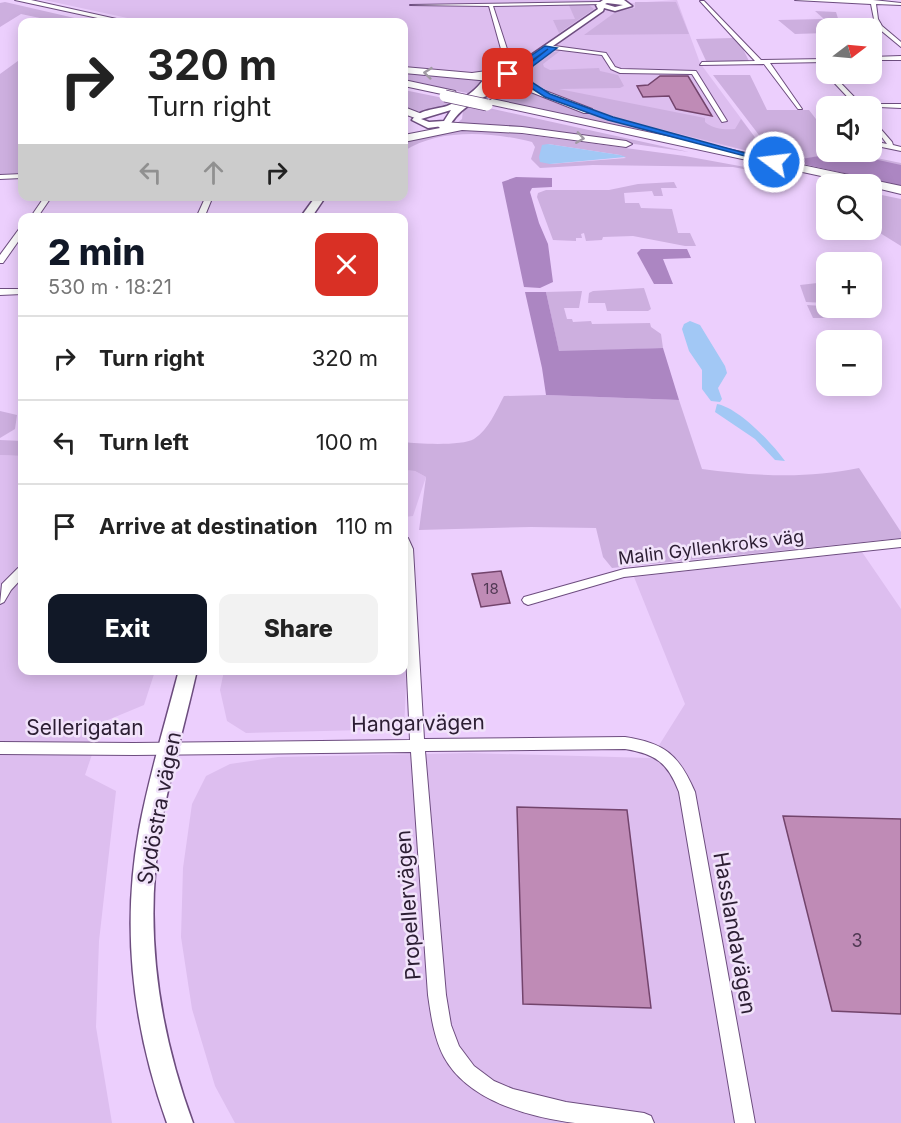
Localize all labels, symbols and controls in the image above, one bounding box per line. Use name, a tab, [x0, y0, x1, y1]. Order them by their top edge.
north arrow	[816, 18, 882, 84]
map controls	[816, 18, 882, 396]
text: 320 m	[147, 39, 277, 90]
icon: right	[48, 42, 126, 120]
pin	[482, 48, 533, 99]
icon: arrive	[491, 57, 524, 90]
one-way arrow	[423, 67, 432, 80]
text: Turn right	[147, 90, 271, 123]
button: sound	[816, 96, 882, 162]
position arrow	[742, 130, 806, 194]
one-way arrow	[575, 131, 584, 143]
icon: left	[134, 156, 167, 189]
icon: ahead	[197, 156, 230, 189]
icon: right	[260, 156, 293, 189]
button: search	[816, 174, 882, 240]
text: 2 min	[48, 230, 145, 274]
button: close	[315, 233, 378, 296]
button: +	[816, 252, 882, 318]
text: 530 m · 18:21	[48, 275, 172, 299]
button: −	[816, 330, 882, 396]
icon: right	[48, 342, 81, 375]
text: Turn right	[99, 345, 205, 371]
text: 320 m	[312, 345, 378, 371]
icon: left	[48, 426, 81, 459]
text: Turn left	[99, 429, 189, 455]
text: 100 m	[316, 429, 378, 455]
icon: arrive	[48, 510, 81, 543]
text: Arrive at destination	[99, 513, 318, 539]
text: 110 m	[336, 513, 393, 539]
street label: Malin Gyllenkroks väg	[617, 525, 805, 569]
house number: 18	[483, 579, 499, 598]
button: Exit	[48, 594, 207, 663]
button: Share	[219, 594, 378, 663]
street label: Hangarvägen	[351, 709, 485, 737]
street label: Sellerigatan	[26, 715, 144, 740]
street label: Sydöstra vägen	[132, 730, 186, 886]
street label: Propellervägen	[390, 829, 426, 981]
street label: Hasslandavägen	[708, 850, 762, 1016]
house number: 3	[851, 930, 863, 951]

